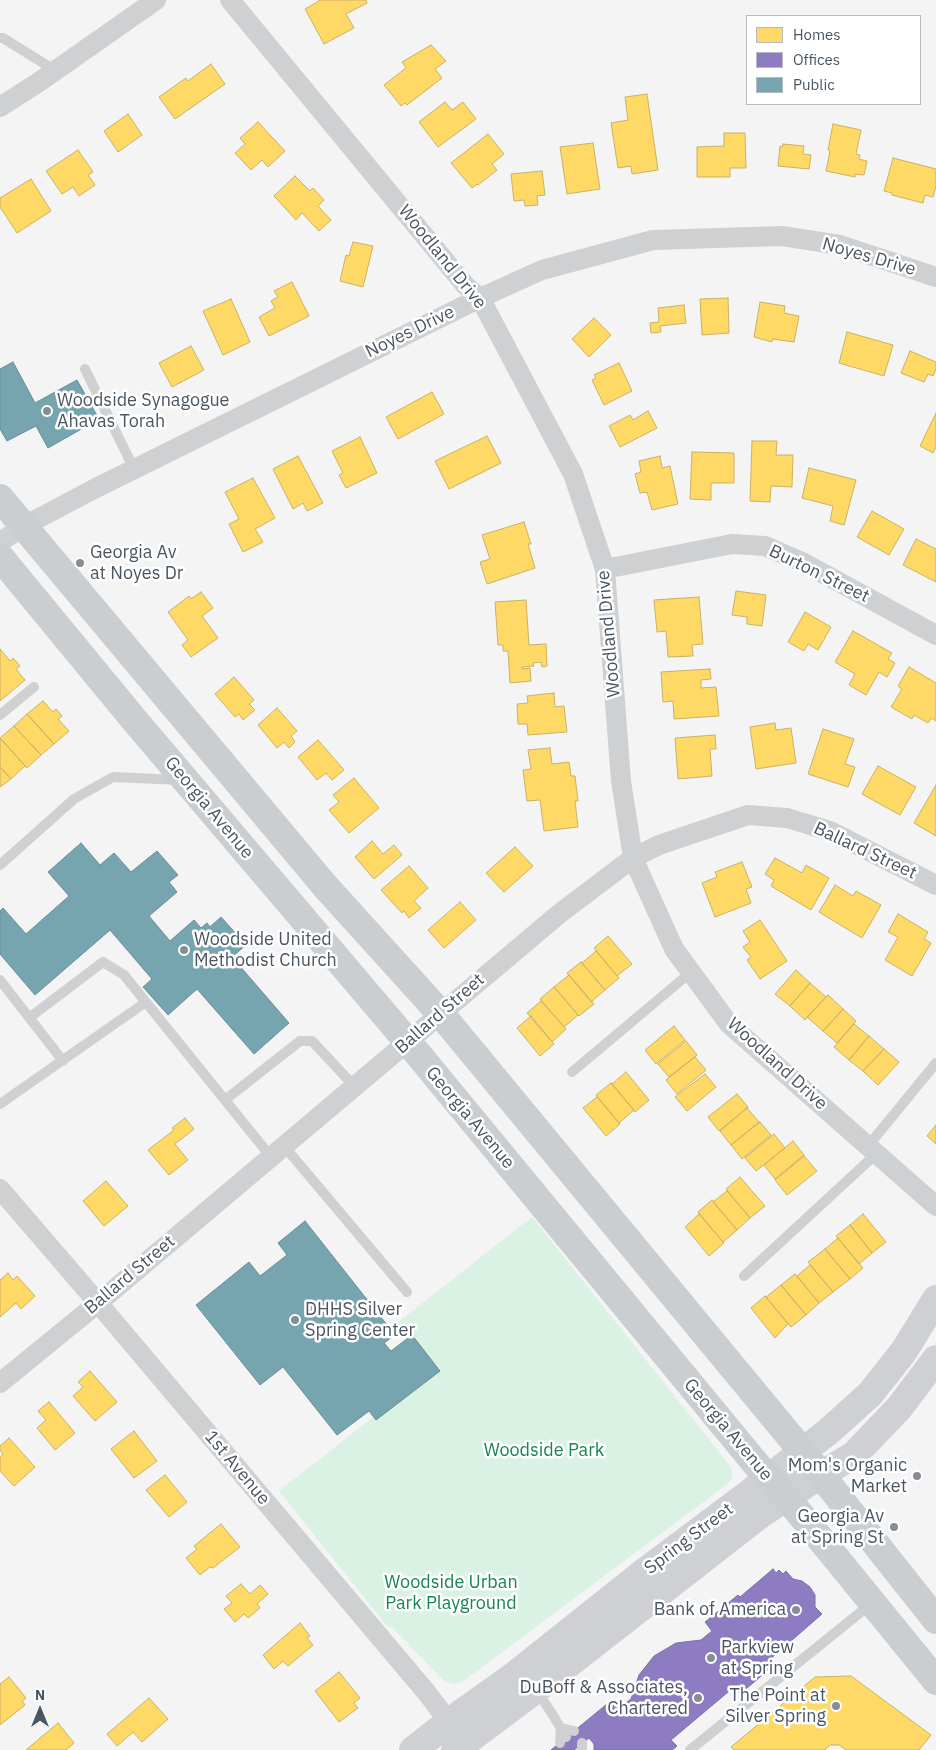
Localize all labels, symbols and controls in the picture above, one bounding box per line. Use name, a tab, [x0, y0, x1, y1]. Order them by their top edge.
legend	[746, 15, 921, 105]
text: Homes	[793, 25, 841, 44]
text: Offices	[793, 50, 840, 69]
text: Public	[793, 75, 835, 94]
street label: Woodland Drive	[393, 201, 491, 313]
street label: Noyes Drive	[820, 233, 918, 281]
street label: Noyes Drive	[362, 301, 458, 363]
place label: Woodside Synagogue Ahavas Torah	[57, 390, 229, 432]
marker: Woodside Synagogue Ahavas Torah	[41, 405, 53, 417]
street label: Burton Street	[765, 540, 873, 608]
place label: Georgia Av at Noyes Dr	[90, 542, 183, 584]
marker: Georgia Av at Noyes Dr	[74, 557, 86, 569]
street label: Woodland Drive	[593, 570, 625, 698]
street label: Georgia Avenue	[160, 753, 258, 863]
street label: Ballard Street	[810, 818, 920, 884]
place label: Woodside United Methodist Church	[194, 929, 337, 972]
marker: Woodside United Methodist Church	[178, 944, 190, 956]
street label: Ballard Street	[391, 969, 489, 1059]
street label: Woodland Drive	[722, 1013, 832, 1115]
street label: Georgia Avenue	[421, 1063, 519, 1173]
street label: Ballard Street	[80, 1231, 180, 1319]
place label: DHHS Silver Spring Center	[305, 1299, 415, 1342]
marker: DHHS Silver Spring Center	[289, 1314, 301, 1326]
street label: Georgia Avenue	[679, 1375, 777, 1485]
street label: 1st Avenue	[200, 1427, 274, 1509]
park label: Woodside Park	[484, 1440, 604, 1462]
place label: Mom's Organic Market	[788, 1455, 907, 1498]
marker: Mom's Organic Market	[911, 1470, 923, 1482]
street label: Spring Street	[640, 1499, 738, 1579]
place label: Georgia Av at Spring St	[791, 1506, 884, 1548]
marker: Georgia Av at Spring St	[888, 1521, 900, 1533]
park label: Woodside Urban Park Playground	[384, 1572, 518, 1615]
place label: Bank of America	[654, 1599, 786, 1621]
marker: Bank of America	[790, 1604, 802, 1616]
place label: Parkview at Spring	[721, 1637, 794, 1680]
marker: Parkview at Spring	[705, 1652, 717, 1664]
place label: DuBoff & Associates, Chartered	[519, 1677, 688, 1720]
north arrow	[15, 1685, 65, 1735]
place label: The Point at Silver Spring	[725, 1685, 826, 1728]
text: N	[35, 1686, 45, 1704]
marker: DuBoff & Associates, Chartered	[692, 1692, 704, 1704]
marker: The Point at Silver Spring	[830, 1700, 842, 1712]

